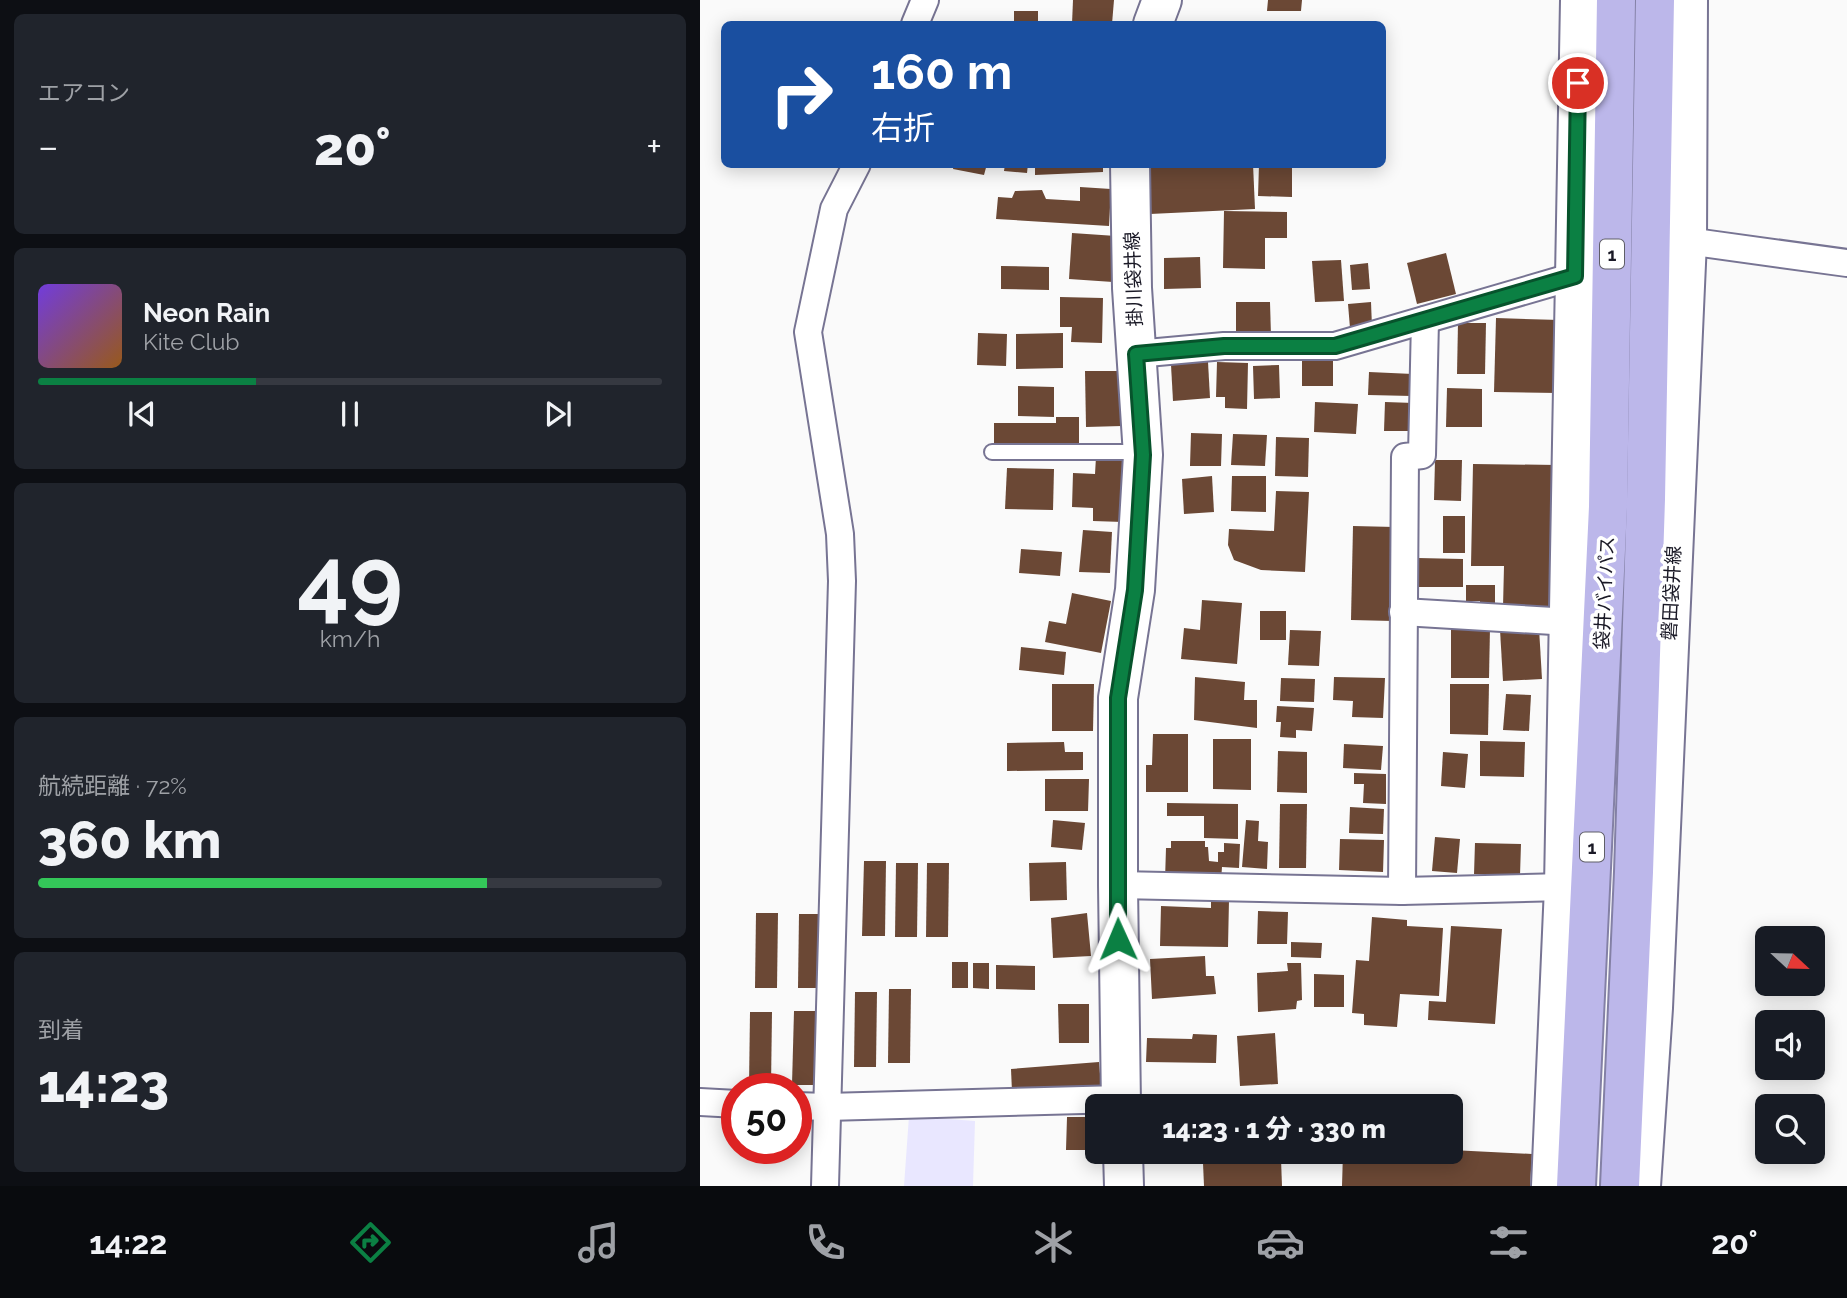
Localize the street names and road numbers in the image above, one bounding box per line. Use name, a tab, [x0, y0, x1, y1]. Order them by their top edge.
street label: 掛川袋井線	[1120, 231, 1146, 327]
road number: 1	[1600, 240, 1624, 268]
street label: 袋井バイパス	[1590, 536, 1618, 650]
street label: 磐田袋井線	[1658, 545, 1684, 641]
road number: 1	[1580, 832, 1604, 862]

